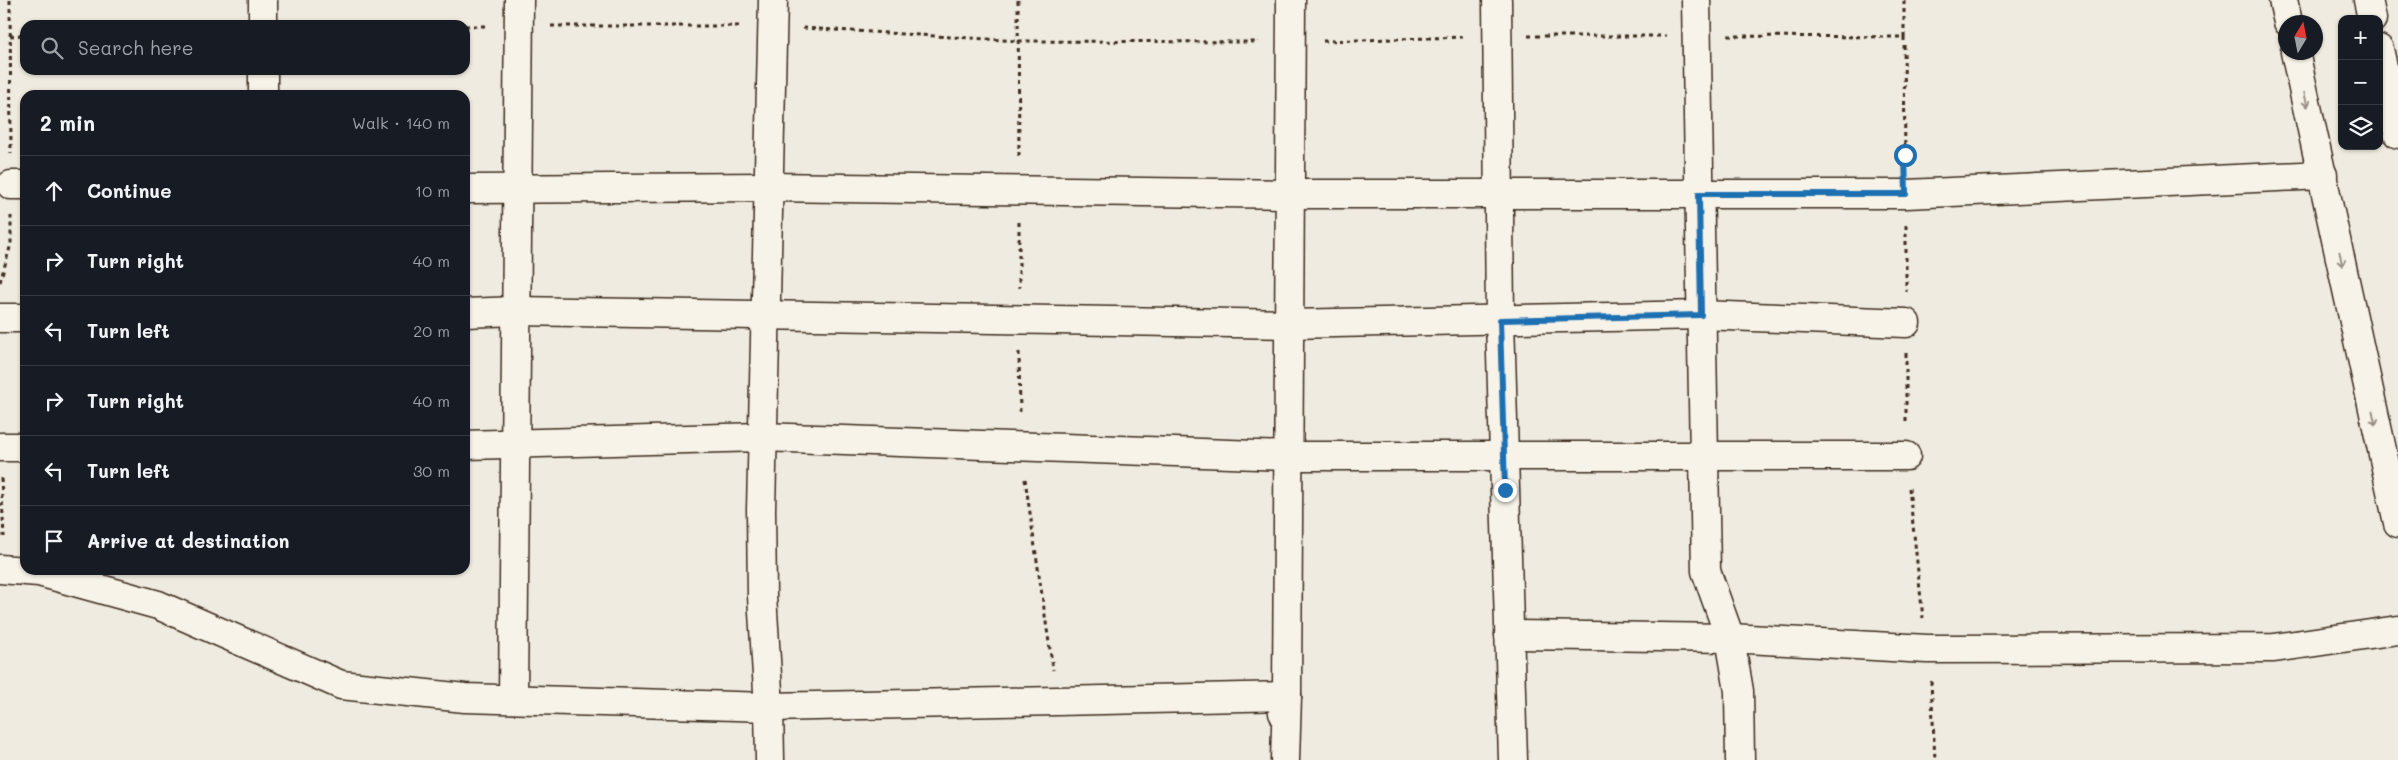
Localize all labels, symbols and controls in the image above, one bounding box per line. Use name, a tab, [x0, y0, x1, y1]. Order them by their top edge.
north arrow	[2278, 15, 2323, 60]
map controls	[2338, 15, 2383, 150]
button: +	[2338, 15, 2383, 60]
search box	[20, 20, 470, 75]
icon: search	[38, 34, 66, 62]
text: Search here	[78, 35, 194, 60]
button: −	[2338, 60, 2383, 105]
one-way arrow	[2302, 92, 2311, 108]
button: layers	[2338, 105, 2383, 150]
text: 2 min	[40, 109, 95, 136]
text: Walk · 140 m	[352, 112, 450, 133]
route start	[1894, 144, 1917, 167]
icon: ahead	[40, 177, 68, 205]
text: Continue	[87, 178, 172, 203]
text: 10 m	[415, 180, 450, 201]
icon: right	[40, 247, 68, 275]
text: Turn right	[87, 248, 184, 273]
text: 40 m	[413, 250, 450, 271]
one-way arrow	[2336, 250, 2346, 266]
icon: left	[40, 317, 68, 345]
text: Turn left	[87, 318, 170, 343]
text: 20 m	[413, 320, 450, 341]
icon: right	[40, 387, 68, 415]
text: Turn right	[87, 388, 184, 413]
text: 40 m	[413, 390, 450, 411]
one-way arrow	[2370, 409, 2379, 425]
icon: left	[40, 457, 68, 485]
text: Turn left	[87, 458, 170, 483]
text: 30 m	[413, 460, 450, 481]
route end	[1494, 479, 1517, 502]
icon: arrive	[40, 527, 68, 555]
text: Arrive at destination	[87, 528, 290, 553]

